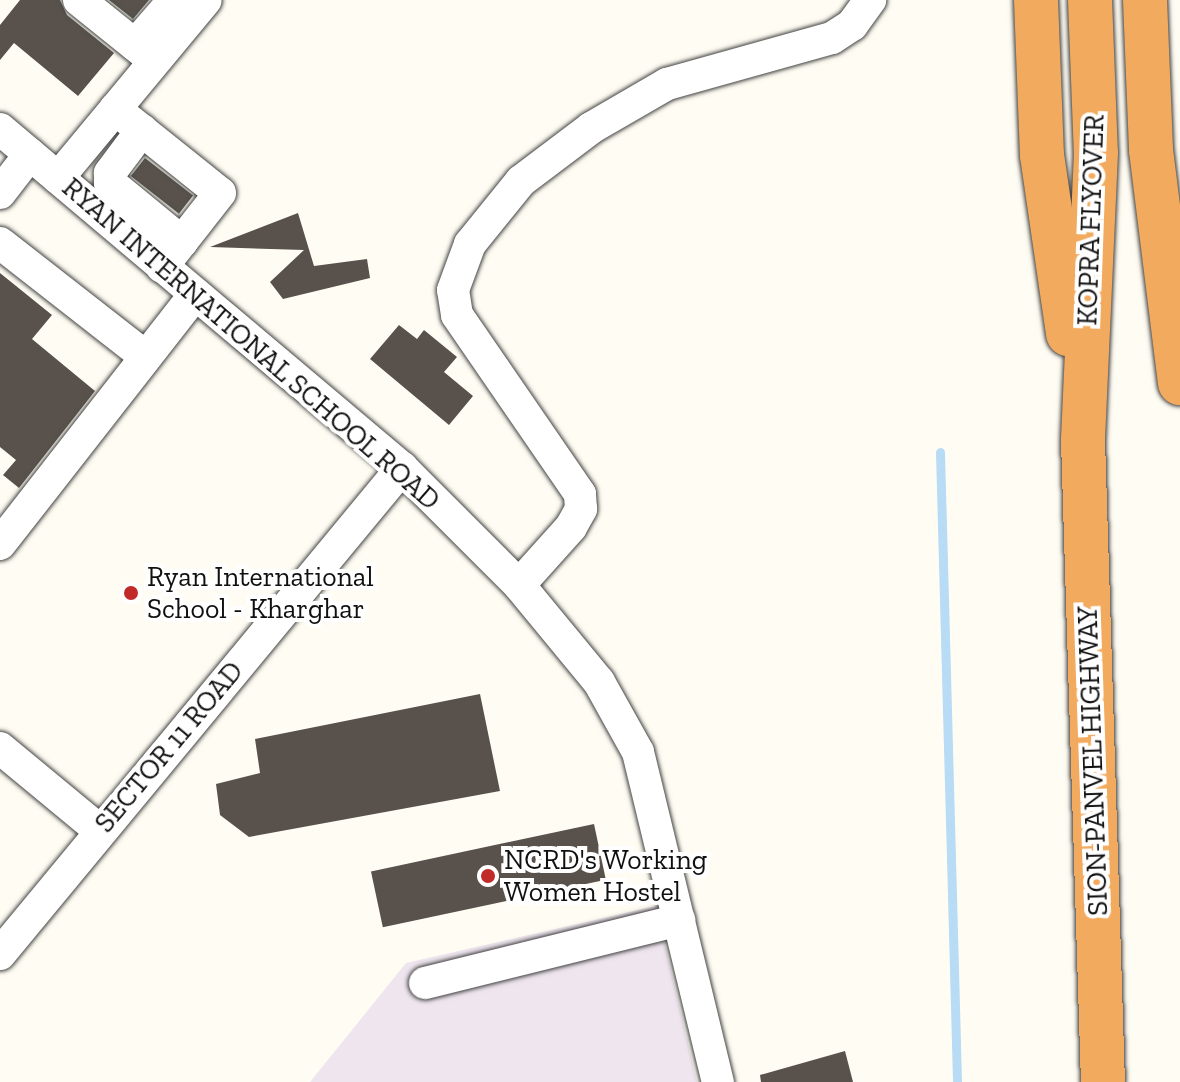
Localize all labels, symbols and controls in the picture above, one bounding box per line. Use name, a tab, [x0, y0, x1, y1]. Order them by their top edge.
street label: KOPRA FLYOVER	[1071, 113, 1111, 327]
street label: RYAN INTERNATIONAL SCHOOL ROAD	[55, 170, 447, 518]
place label: Ryan International School - Kharghar	[147, 560, 374, 626]
marker: Ryan International School - Kharghar	[122, 584, 140, 602]
street label: SION-PANVEL HIGHWAY	[1071, 605, 1115, 917]
street label: SECTOR 11 ROAD	[88, 655, 250, 839]
place label: NCRD's Working Women Hostel	[504, 843, 708, 909]
marker: NCRD's Working Women Hostel	[479, 867, 497, 885]

